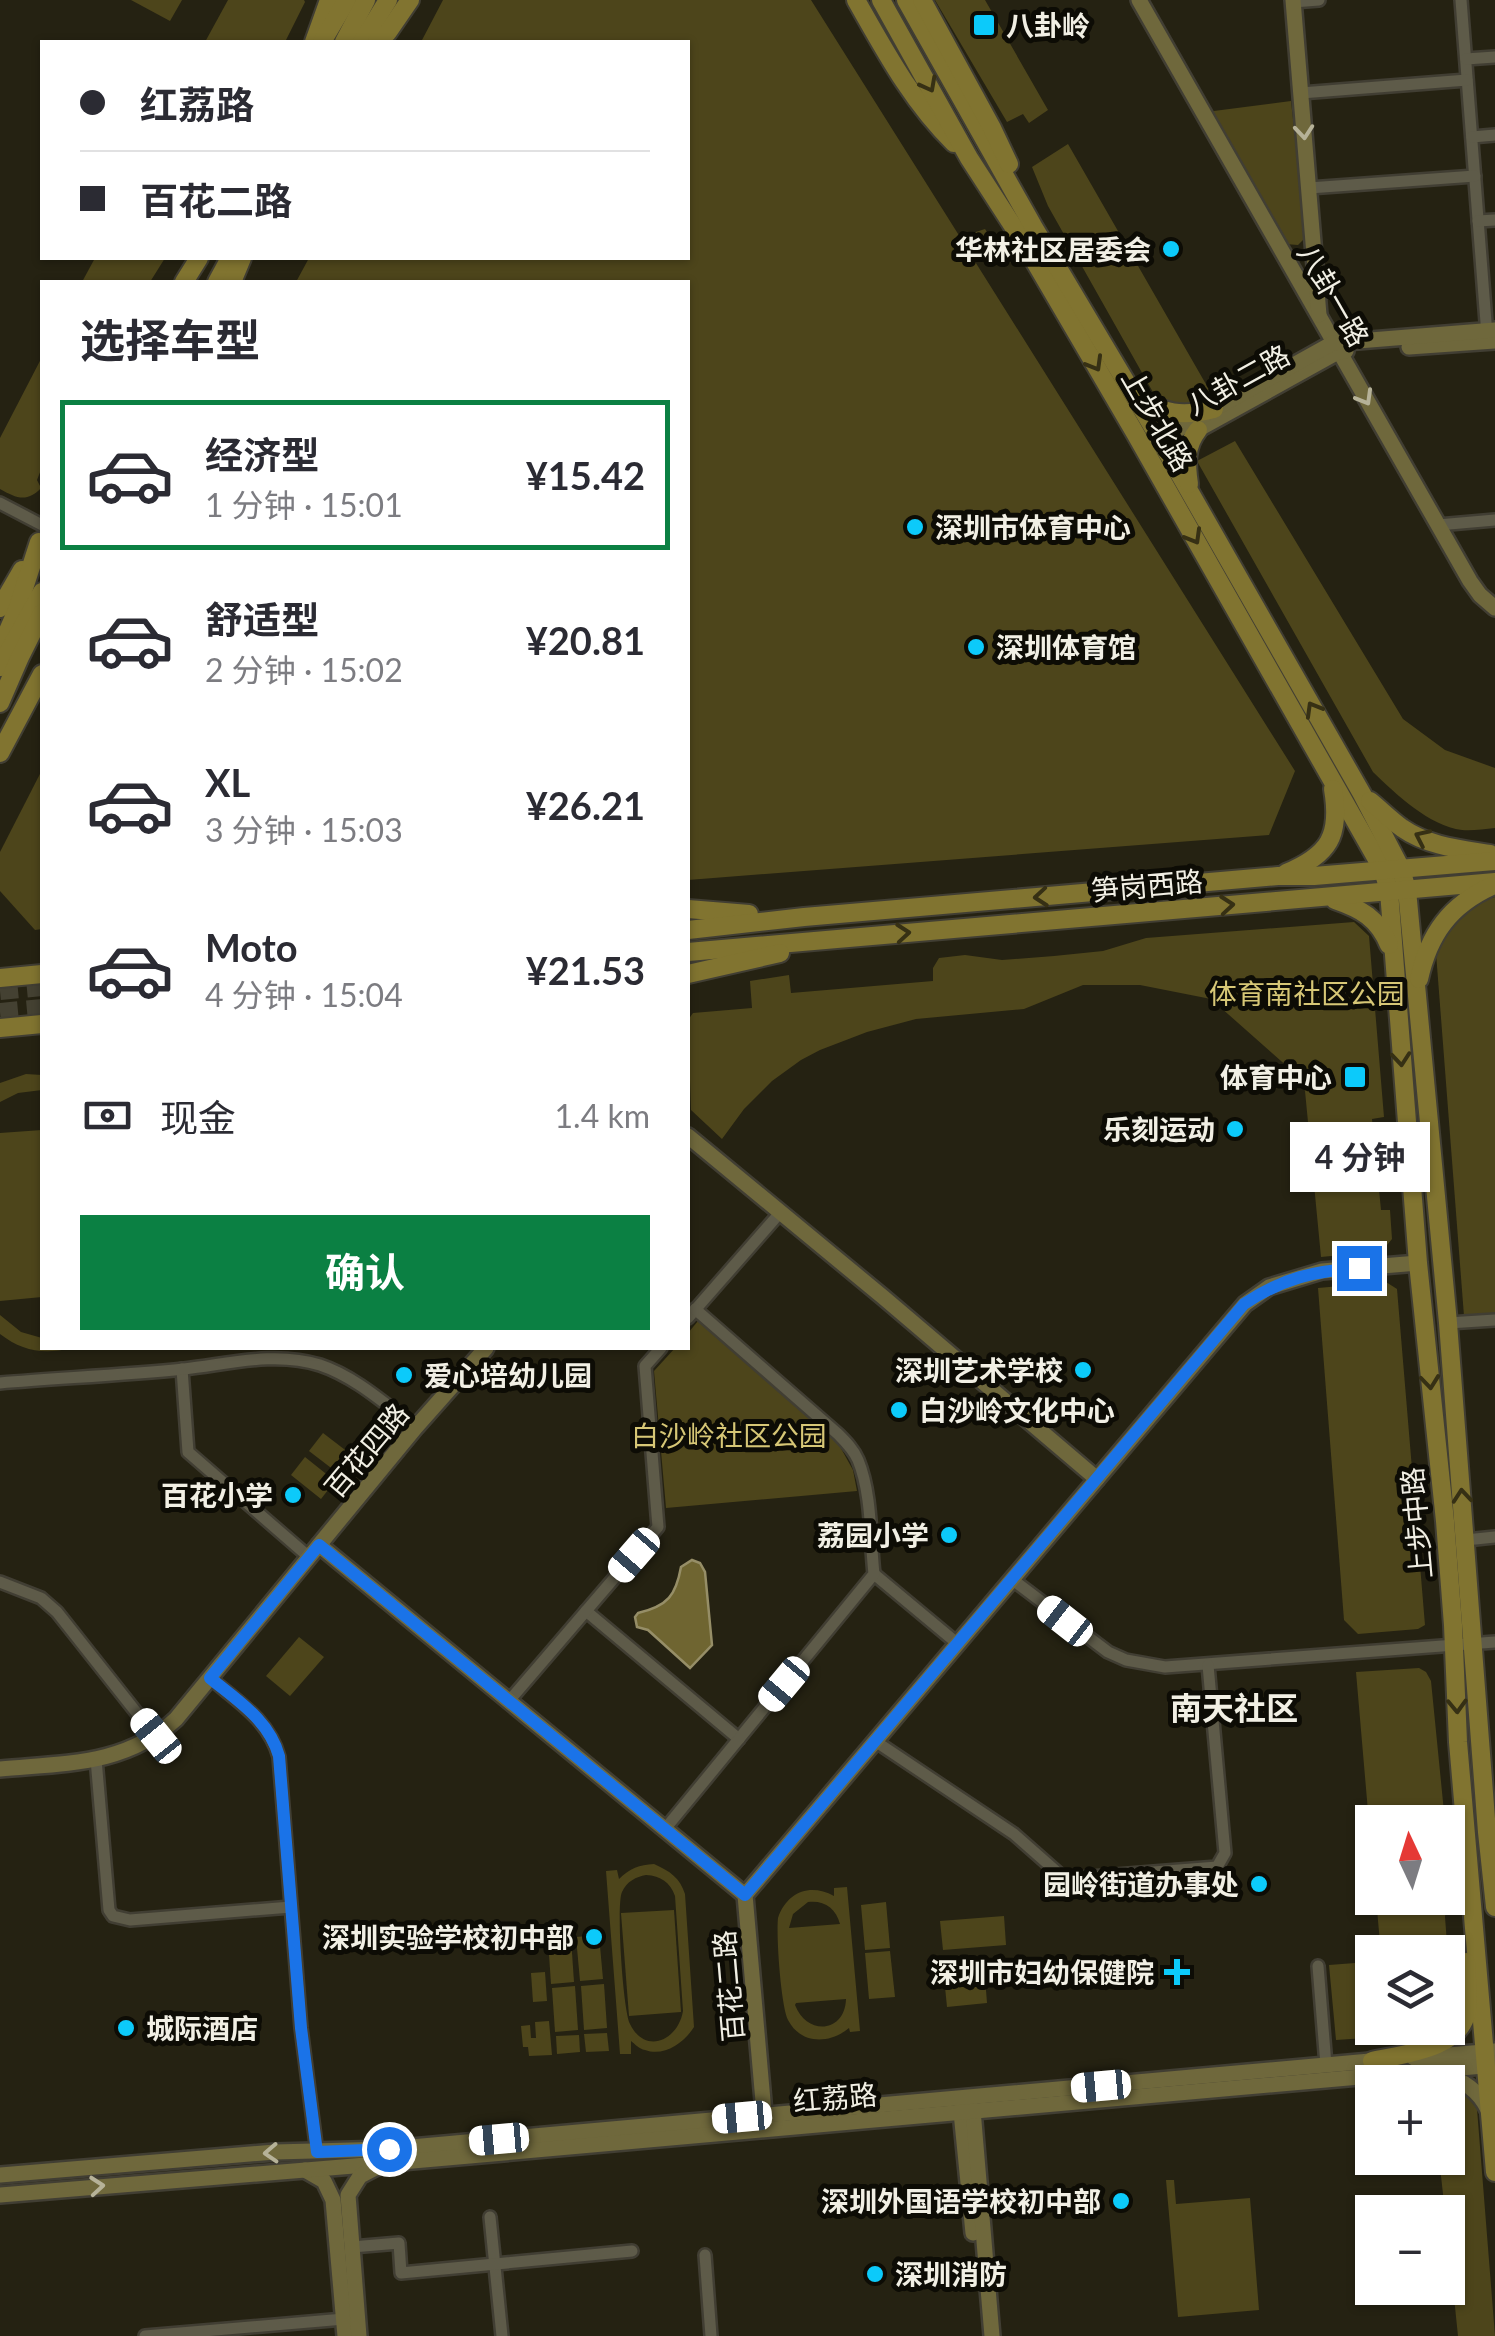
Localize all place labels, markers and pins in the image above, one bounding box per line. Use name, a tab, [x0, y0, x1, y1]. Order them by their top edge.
place label: 八卦岭	[1006, 8, 1090, 42]
marker: 八卦岭	[971, 12, 997, 38]
place label: 华林社区居委会	[955, 232, 1151, 266]
marker: 华林社区居委会	[1160, 238, 1182, 260]
place label: 深圳市体育中心	[935, 510, 1131, 544]
marker: 深圳市体育中心	[904, 516, 926, 538]
place label: 深圳体育馆	[996, 630, 1136, 664]
marker: 深圳体育馆	[965, 636, 987, 658]
place label: 体育中心	[1220, 1060, 1332, 1094]
marker: 体育中心	[1342, 1064, 1368, 1090]
place label: 乐刻运动	[1103, 1112, 1215, 1146]
marker: 乐刻运动	[1224, 1118, 1246, 1140]
place label: 深圳艺术学校	[895, 1353, 1063, 1387]
place label: 爱心培幼儿园	[424, 1358, 592, 1392]
marker: 深圳艺术学校	[1072, 1359, 1094, 1381]
marker: 爱心培幼儿园	[393, 1364, 415, 1386]
place label: 白沙岭文化中心	[919, 1393, 1115, 1427]
marker: 白沙岭文化中心	[888, 1399, 910, 1421]
place label: 百花小学	[161, 1478, 273, 1512]
marker: 百花小学	[282, 1484, 304, 1506]
place label: 荔园小学	[817, 1518, 929, 1552]
marker: 荔园小学	[938, 1524, 960, 1546]
place label: 园岭街道办事处	[1043, 1867, 1239, 1901]
marker: 园岭街道办事处	[1248, 1873, 1270, 1895]
place label: 深圳实验学校初中部	[322, 1920, 574, 1954]
marker: 深圳实验学校初中部	[583, 1926, 605, 1948]
place label: 深圳市妇幼保健院	[930, 1955, 1154, 1989]
marker: 深圳市妇幼保健院	[1164, 1959, 1190, 1985]
place label: 城际酒店	[146, 2011, 258, 2045]
marker: 城际酒店	[115, 2017, 137, 2039]
place label: 深圳外国语学校初中部	[821, 2184, 1101, 2218]
marker: 深圳外国语学校初中部	[1110, 2190, 1132, 2212]
place label: 深圳消防	[895, 2257, 1007, 2291]
marker: 深圳消防	[864, 2263, 886, 2285]

